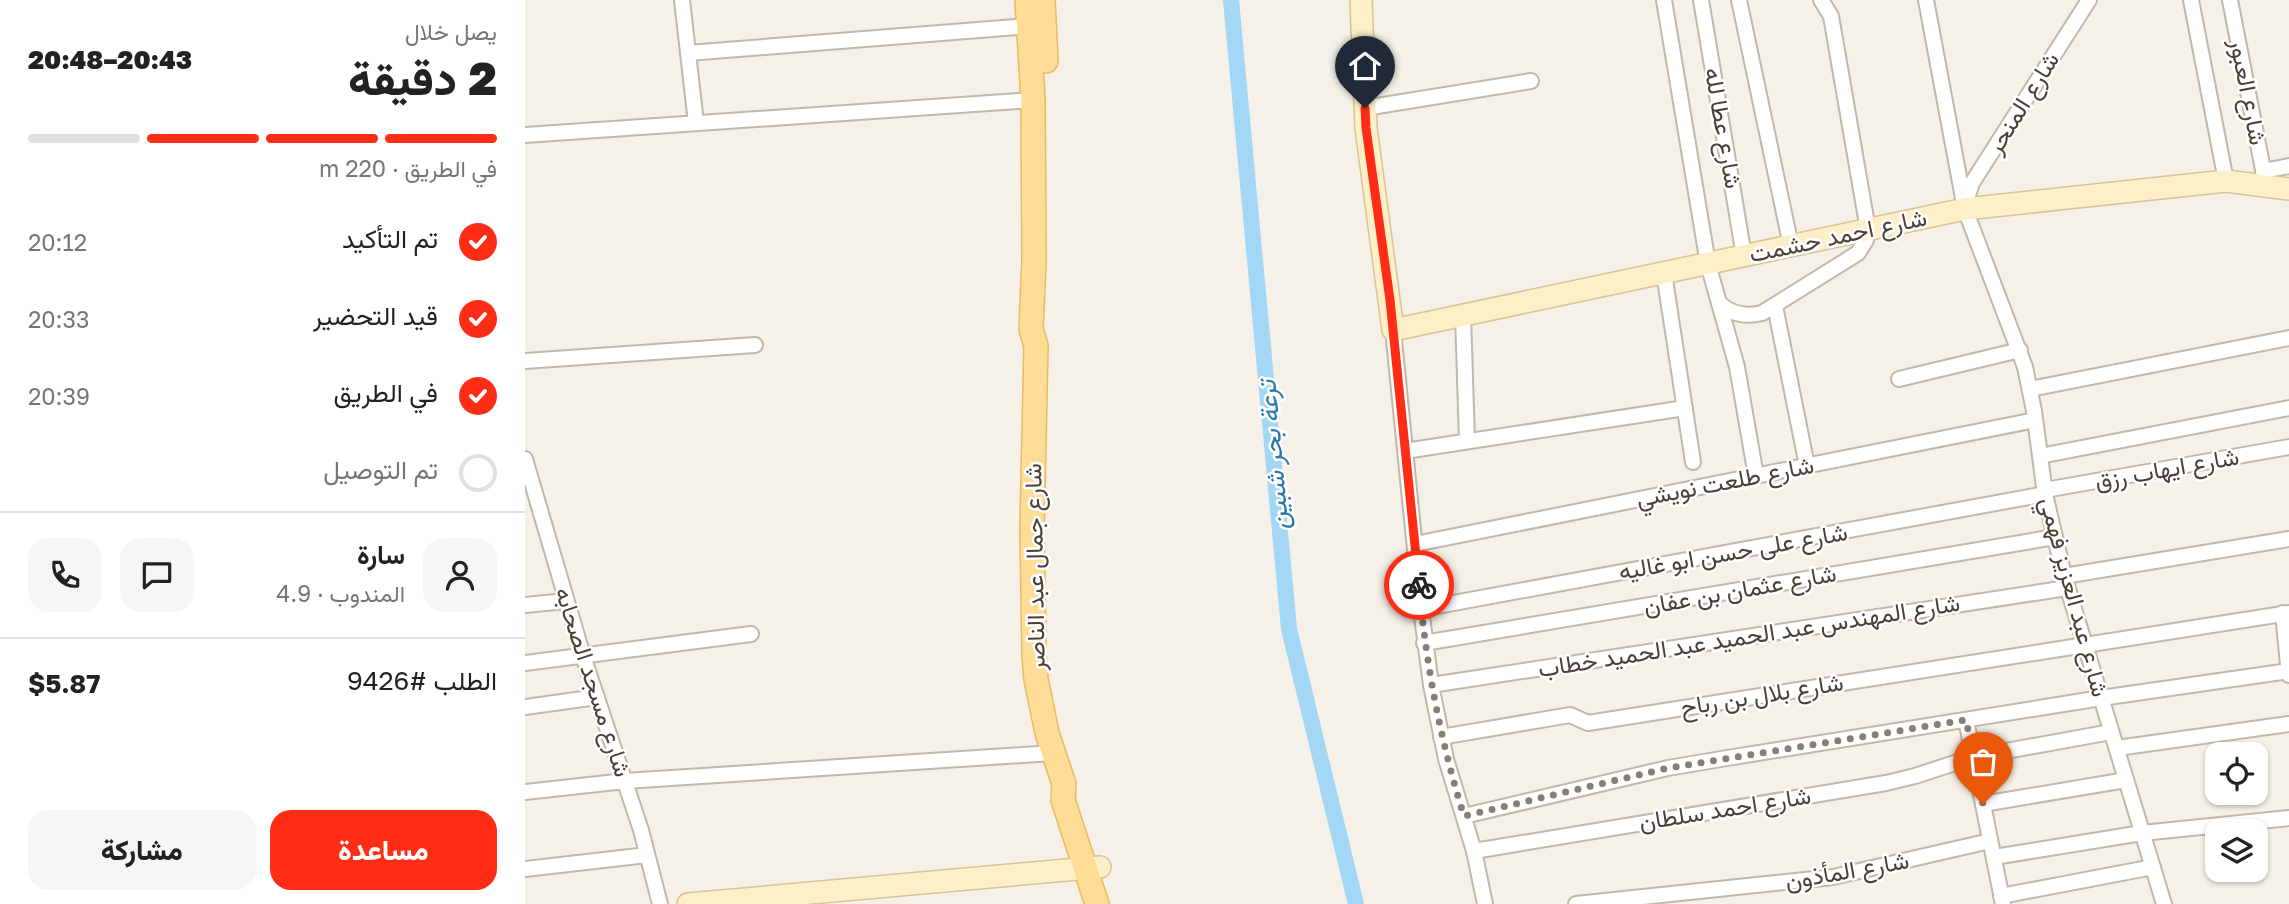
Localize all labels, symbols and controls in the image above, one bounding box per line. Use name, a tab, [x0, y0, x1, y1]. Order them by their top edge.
text: يصل خلال	[405, 17, 497, 45]
street label: شارع العبور	[2222, 35, 2274, 148]
pin	[1335, 36, 1395, 108]
text: 20:43–20:48	[28, 44, 192, 75]
street label: شارع المنحر	[1979, 46, 2067, 161]
icon: home	[1346, 47, 1384, 85]
text: 2 دقيقة	[348, 50, 497, 105]
street label: شارع عطا لله	[1697, 65, 1749, 191]
text: في الطريق · 220 m	[319, 154, 497, 182]
street label: شارع احمد حشمت	[1746, 202, 1930, 270]
text: تم التأكيد	[342, 223, 438, 254]
icon: check	[459, 223, 497, 261]
text: 20:12	[28, 228, 87, 256]
text: قيد التحضير	[313, 300, 438, 331]
icon: check	[459, 300, 497, 338]
text: 20:33	[28, 305, 89, 333]
water label: ترعة بحر شبين	[1250, 376, 1295, 531]
text: في الطريق	[333, 377, 438, 408]
icon: check	[459, 377, 497, 415]
text: 20:39	[28, 382, 90, 410]
street label: شارع ايهاب رزق	[2092, 441, 2242, 497]
street label: شارع طلعت نويشي	[1633, 449, 1817, 518]
text: تم التوصيل	[323, 454, 438, 485]
street label: شارع جمال عبد الناصر	[1017, 463, 1053, 672]
street label: شارع عبد العزيز فهمي	[2029, 494, 2116, 701]
street label: شارع على حسن ابو غاليه	[1616, 516, 1850, 588]
button: phone	[28, 538, 102, 612]
button: chat	[120, 538, 194, 612]
button: person	[423, 538, 497, 612]
text: سارة	[357, 539, 405, 570]
courier	[1384, 550, 1454, 620]
street label: شارع عثمان بن عفان	[1641, 557, 1839, 623]
icon: bike	[1400, 566, 1438, 604]
text: المندوب · 4.9	[276, 579, 405, 607]
street label: شارع مسجد الصحابه	[547, 583, 639, 781]
street label: شارع المهندس عبد الحميد عبد الحميد خطاب	[1536, 587, 1962, 685]
text: الطلب #9426	[347, 665, 497, 696]
street label: شارع بلال بن رباح	[1678, 666, 1846, 724]
text: $5.87	[28, 668, 100, 699]
pin	[1953, 732, 2013, 804]
map controls	[2205, 742, 2268, 882]
button: locate	[2205, 742, 2268, 805]
icon: bag	[1964, 743, 2002, 781]
street label: شارع احمد سلطان	[1637, 780, 1813, 838]
button: مشاركة	[28, 810, 256, 890]
button: مساعدة	[270, 810, 497, 890]
button: layers	[2205, 819, 2268, 882]
street label: شارع المأذون	[1783, 844, 1911, 898]

